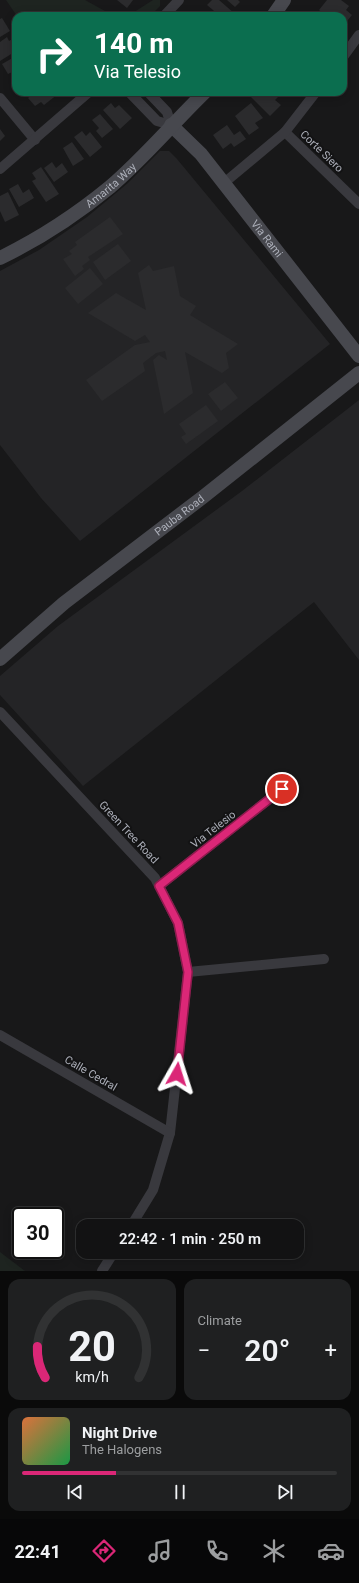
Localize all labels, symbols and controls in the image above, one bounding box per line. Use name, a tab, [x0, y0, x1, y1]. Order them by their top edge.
text: 140 m	[94, 27, 173, 60]
icon: right	[28, 28, 80, 80]
text: Via Telesio	[94, 61, 181, 82]
street label: Corte Siero	[298, 128, 346, 175]
street label: Amarita Way	[83, 160, 140, 211]
street label: Via Rami	[248, 218, 285, 260]
street label: Pauba Road	[152, 492, 207, 539]
pin	[265, 772, 299, 806]
icon: arrive	[271, 778, 293, 800]
street label: Green Tree Road	[96, 798, 161, 866]
street label: Via Telesio	[188, 808, 238, 851]
street label: Calle Cedral	[62, 1053, 119, 1094]
position arrow	[156, 1053, 198, 1095]
speed limit sign: 30	[12, 1207, 64, 1259]
text: 22:42 · 1 min · 250 m	[119, 1230, 261, 1248]
text: Climate	[198, 1313, 242, 1328]
text: 20	[68, 1321, 116, 1370]
text: 20°	[244, 1333, 290, 1368]
text: −	[198, 1338, 210, 1363]
text: +	[325, 1338, 337, 1363]
text: km/h	[75, 1368, 109, 1384]
text: Night Drive	[82, 1424, 157, 1442]
text: The Halogens	[82, 1442, 162, 1457]
icon: previous	[64, 1481, 86, 1503]
icon: pause	[169, 1481, 191, 1503]
icon: next	[274, 1481, 296, 1503]
icon: directions	[90, 1537, 118, 1565]
icon: music	[146, 1537, 174, 1565]
icon: phone	[203, 1537, 231, 1565]
icon: climate	[260, 1537, 288, 1565]
icon: car	[317, 1537, 345, 1565]
text: 22:41	[14, 1541, 61, 1562]

